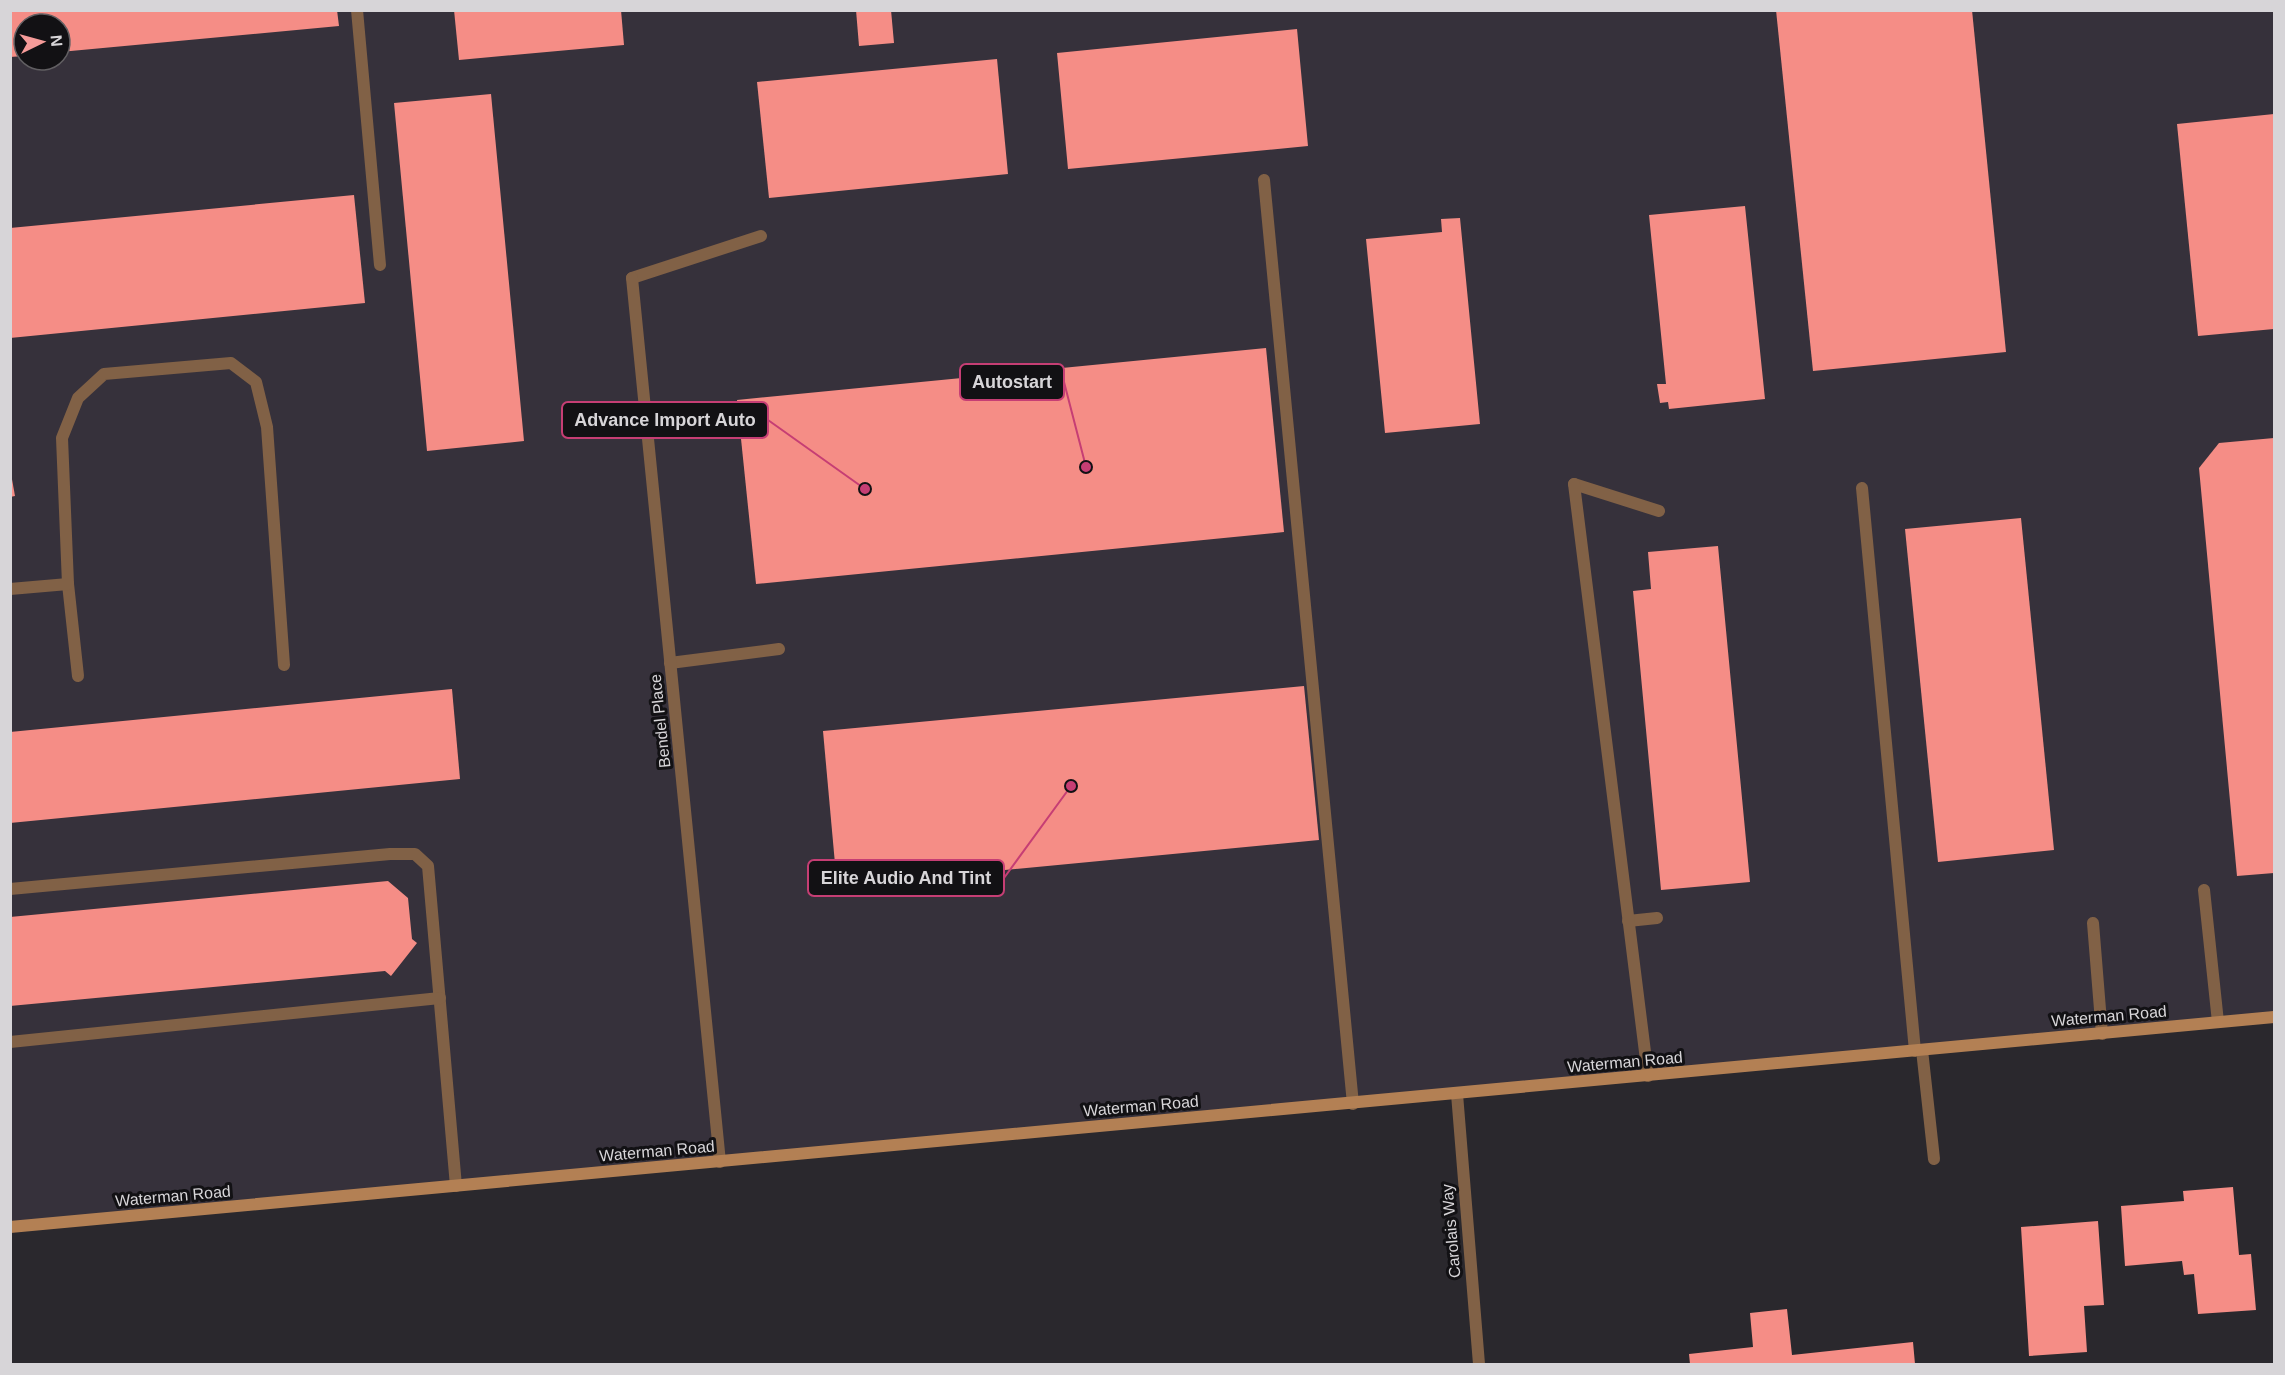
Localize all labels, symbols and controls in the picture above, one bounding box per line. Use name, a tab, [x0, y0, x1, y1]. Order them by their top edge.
north arrow	[12, 12, 72, 72]
text: N	[47, 34, 65, 47]
callout: Autostart	[960, 364, 1064, 400]
text: Autostart	[972, 372, 1052, 392]
callout: Advance Import Auto	[562, 402, 768, 438]
text: Advance Import Auto	[574, 410, 756, 430]
street label: Bendel Place	[647, 673, 673, 769]
callout: Elite Audio And Tint	[808, 860, 1004, 896]
text: Elite Audio And Tint	[821, 868, 991, 888]
street label: Waterman Road	[2051, 1002, 2167, 1030]
street label: Waterman Road	[1567, 1048, 1683, 1076]
street label: Waterman Road	[1083, 1092, 1199, 1120]
street label: Waterman Road	[599, 1137, 715, 1165]
street label: Waterman Road	[115, 1182, 231, 1210]
street label: Carolais Way	[1438, 1183, 1464, 1279]

